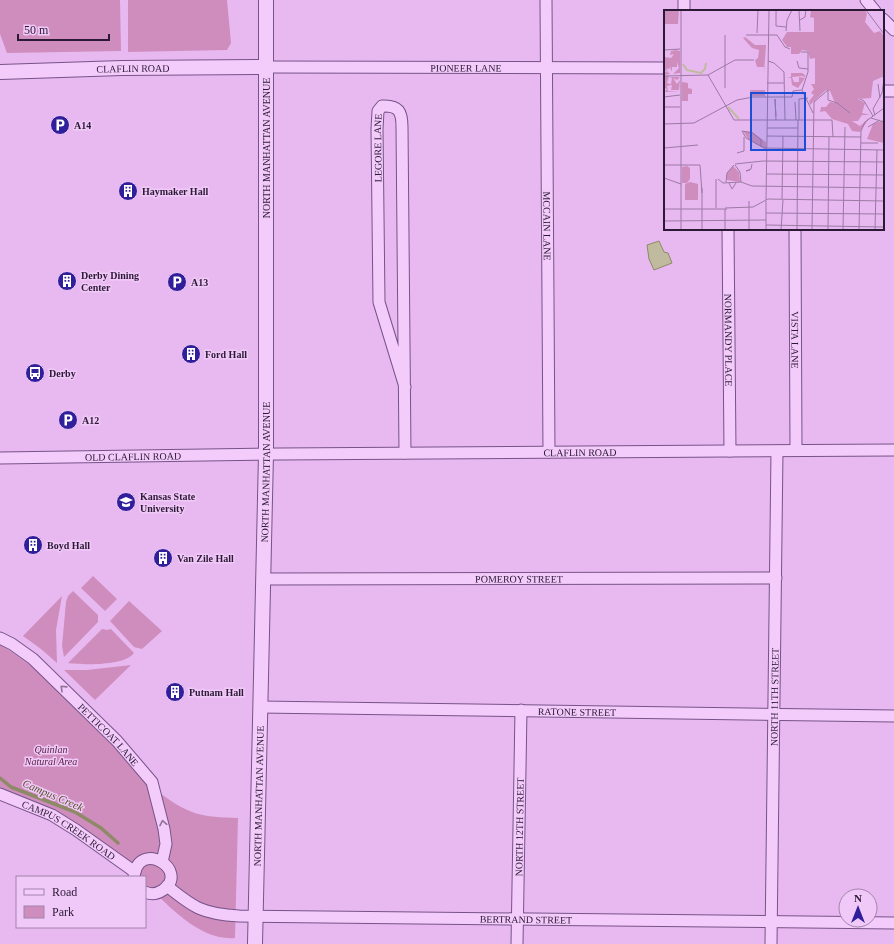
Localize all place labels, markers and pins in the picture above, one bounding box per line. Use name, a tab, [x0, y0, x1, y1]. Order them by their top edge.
parking icon: A14	[49, 114, 71, 136]
place label: A14	[74, 120, 91, 131]
building icon: Haymaker Hall	[117, 180, 139, 202]
place label: Haymaker Hall	[142, 186, 208, 197]
building icon: Derby Dining Center	[56, 270, 78, 292]
place label: Derby Dining Center	[81, 270, 139, 293]
parking icon: A13	[166, 271, 188, 293]
place label: A13	[191, 277, 208, 288]
building icon: Ford Hall	[180, 343, 202, 365]
place label: Ford Hall	[205, 349, 247, 360]
bus stop icon: Derby	[24, 362, 46, 384]
place label: Derby	[49, 368, 76, 379]
parking icon: A12	[57, 409, 79, 431]
place label: A12	[82, 415, 99, 426]
school or university icon: Kansas State University	[115, 491, 137, 513]
place label: Kansas State University	[140, 491, 196, 514]
building icon: Boyd Hall	[22, 534, 44, 556]
place label: Boyd Hall	[47, 540, 90, 551]
building icon: Van Zile Hall	[152, 547, 174, 569]
place label: Van Zile Hall	[177, 553, 234, 564]
building icon: Putnam Hall	[164, 681, 186, 703]
place label: Putnam Hall	[189, 687, 244, 698]

